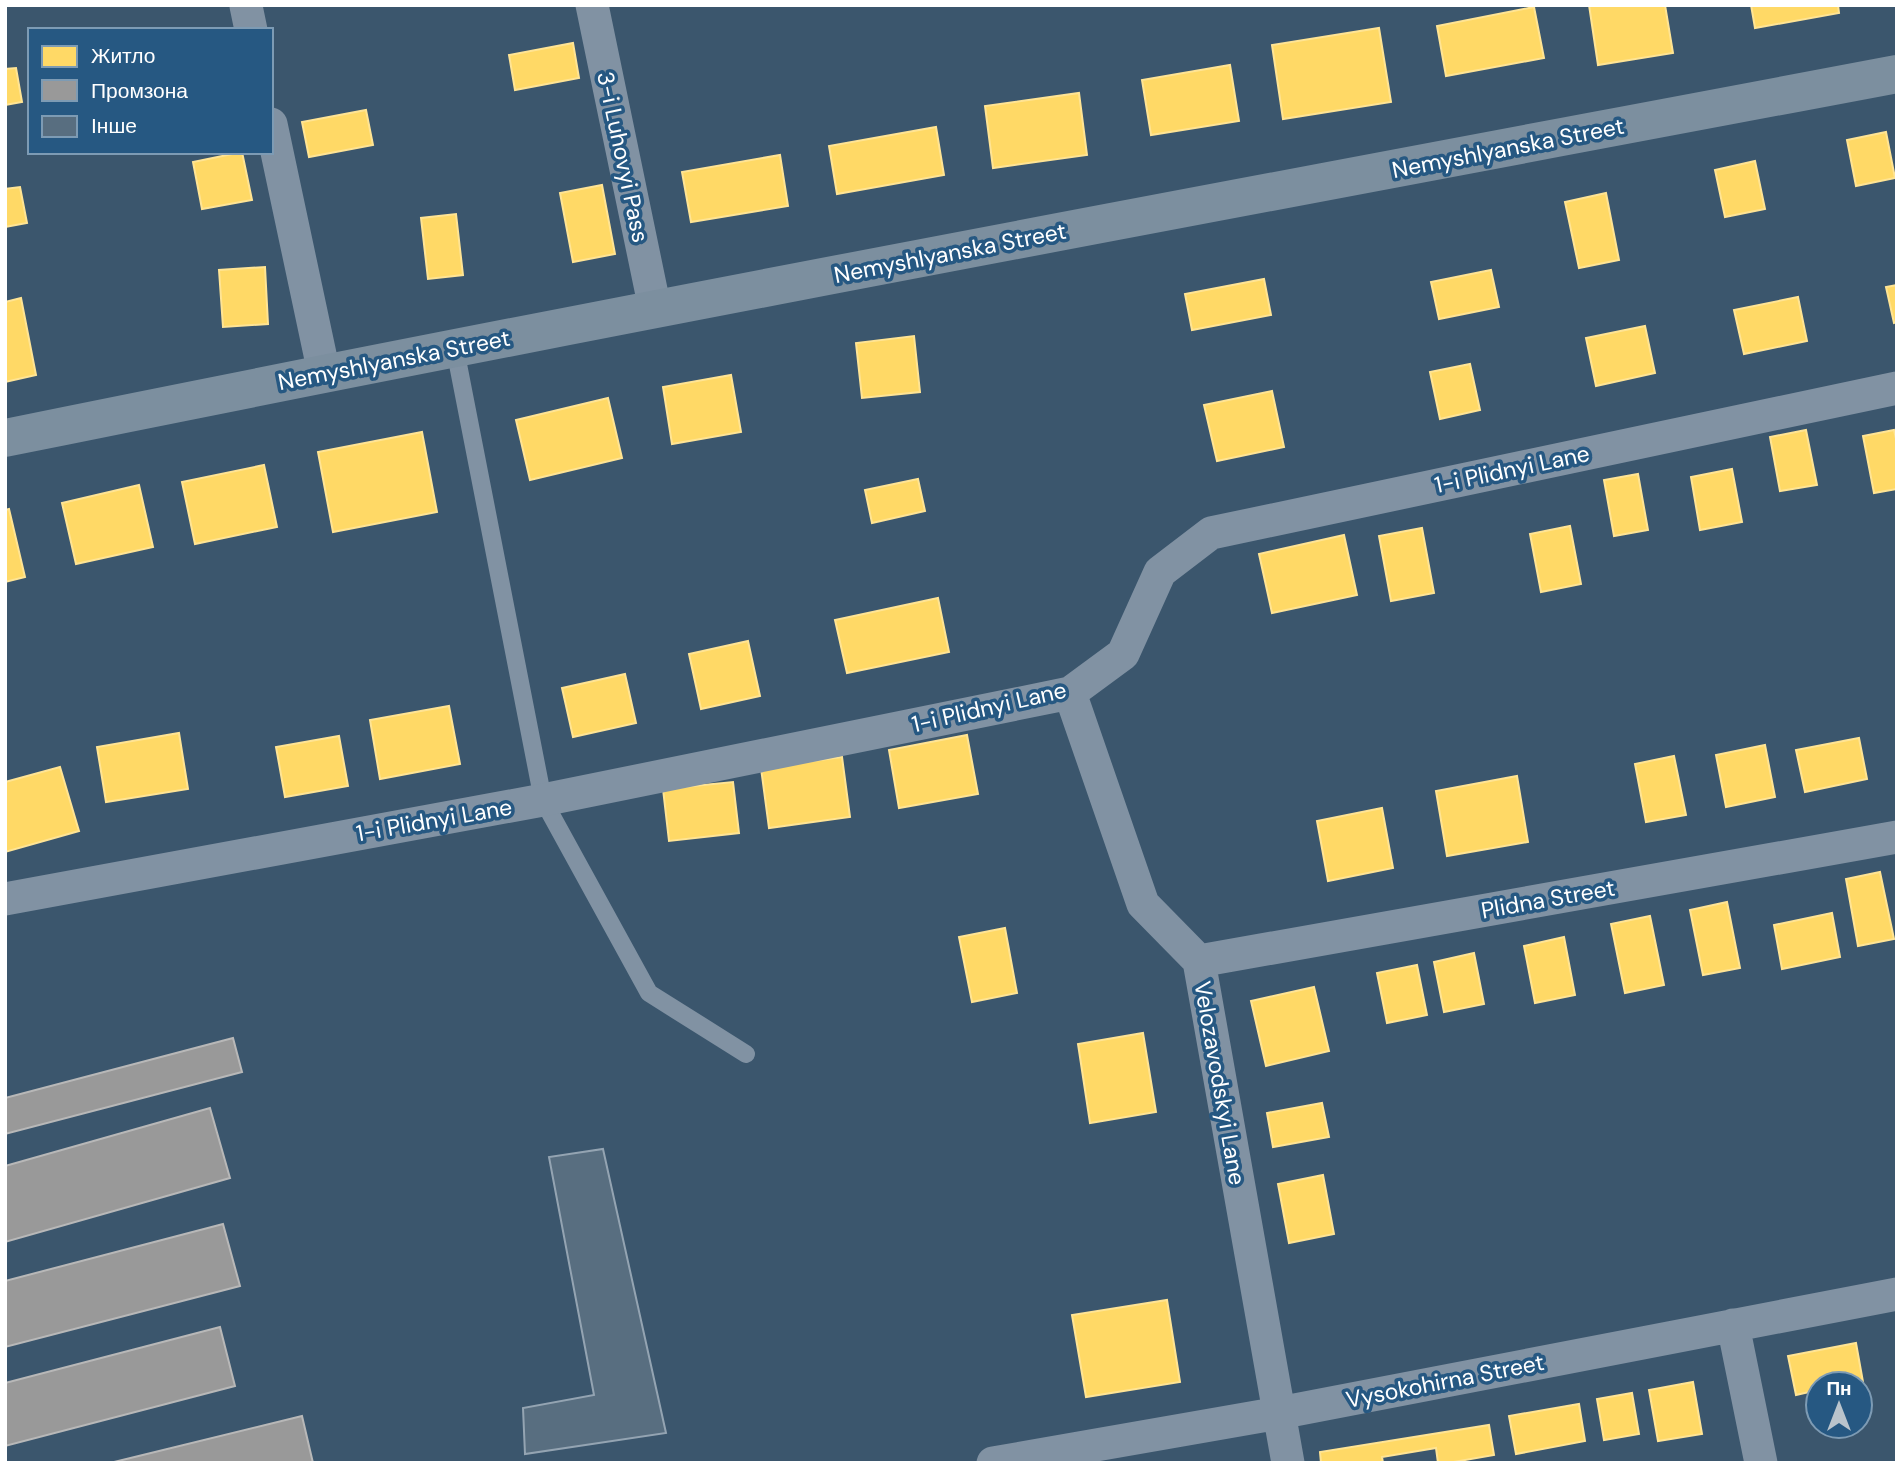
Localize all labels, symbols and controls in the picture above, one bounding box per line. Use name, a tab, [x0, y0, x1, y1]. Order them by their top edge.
legend	[28, 28, 273, 154]
text: Житло	[91, 42, 155, 70]
street label: 3-i Luhovyi Pass	[590, 69, 656, 245]
text: Промзона	[91, 77, 188, 105]
street label: Nemyshlyanska Street	[1389, 111, 1627, 185]
text: Інше	[91, 112, 137, 140]
street label: Nemyshlyanska Street	[831, 216, 1069, 290]
street label: Nemyshlyanska Street	[275, 323, 513, 397]
street label: 1-i Plidnyi Lane	[1432, 438, 1592, 500]
street label: 1-i Plidnyi Lane	[909, 675, 1069, 739]
street label: 1-i Plidnyi Lane	[354, 792, 514, 848]
street label: Plidna Street	[1479, 872, 1617, 926]
street label: Velozavodskyi Lane	[1187, 979, 1253, 1187]
street label: Vysokohirna Street	[1343, 1347, 1547, 1415]
north arrow	[1804, 1370, 1874, 1440]
text: Пн	[1826, 1376, 1852, 1401]

